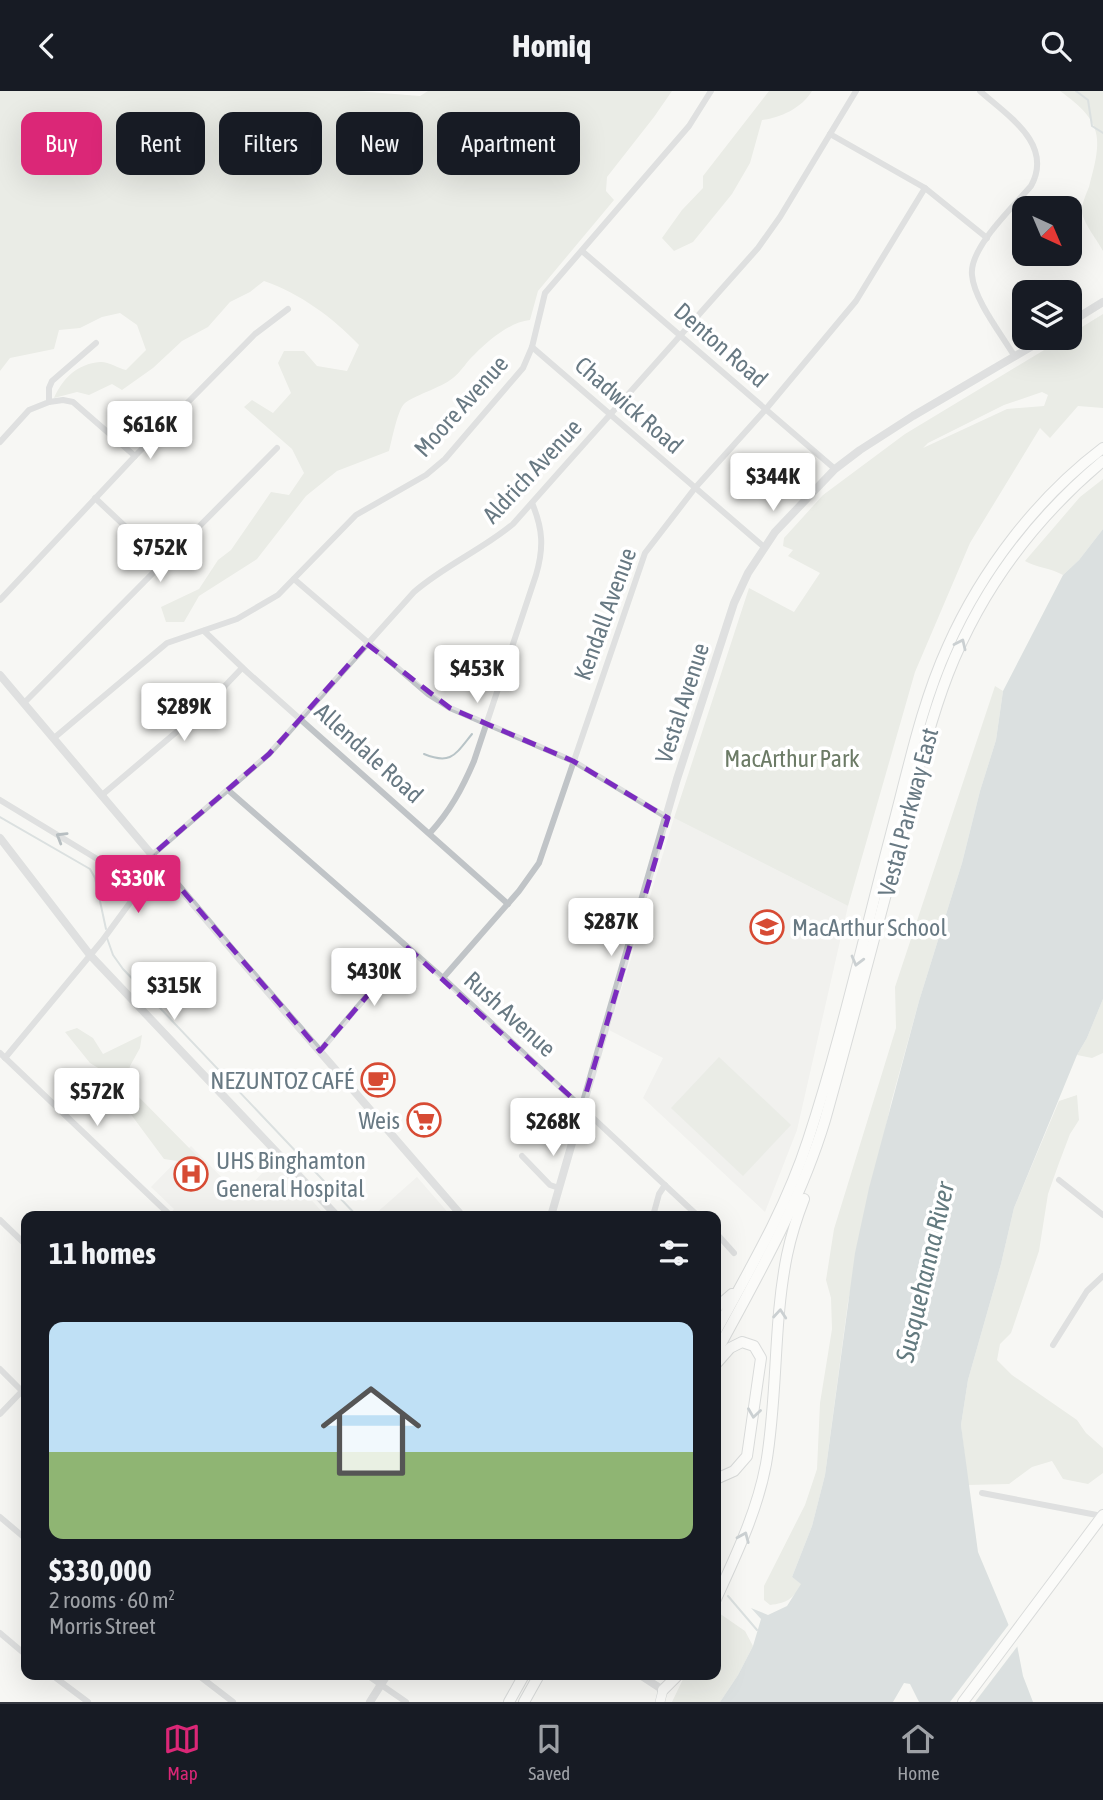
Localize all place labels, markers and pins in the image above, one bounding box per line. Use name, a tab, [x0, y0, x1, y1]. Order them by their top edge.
pin: $616K	[101, 401, 199, 461]
pin: $344K	[724, 453, 822, 513]
pin: $752K	[111, 525, 209, 584]
pin: $453K	[428, 645, 526, 705]
pin: $289K	[135, 683, 233, 743]
pin: $330K	[89, 855, 187, 915]
pin: $287K	[562, 899, 660, 958]
school or university icon: MacArthur School	[748, 908, 786, 946]
place label: MacArthur School	[792, 914, 947, 941]
pin: $430K	[325, 949, 423, 1008]
pin: $315K	[125, 963, 223, 1022]
cafe icon: NEZUNTOZ CAFÉ	[359, 1061, 397, 1099]
place label: NEZUNTOZ CAFÉ	[210, 1067, 354, 1094]
pin: $572K	[48, 1069, 146, 1128]
pin: $268K	[504, 1098, 602, 1158]
supermarket icon: Weis	[405, 1101, 443, 1139]
place label: Weis	[358, 1107, 400, 1134]
place label: UHS Binghamton General Hospital	[216, 1147, 366, 1202]
hospital icon: UHS Binghamton General Hospital	[172, 1155, 210, 1193]

